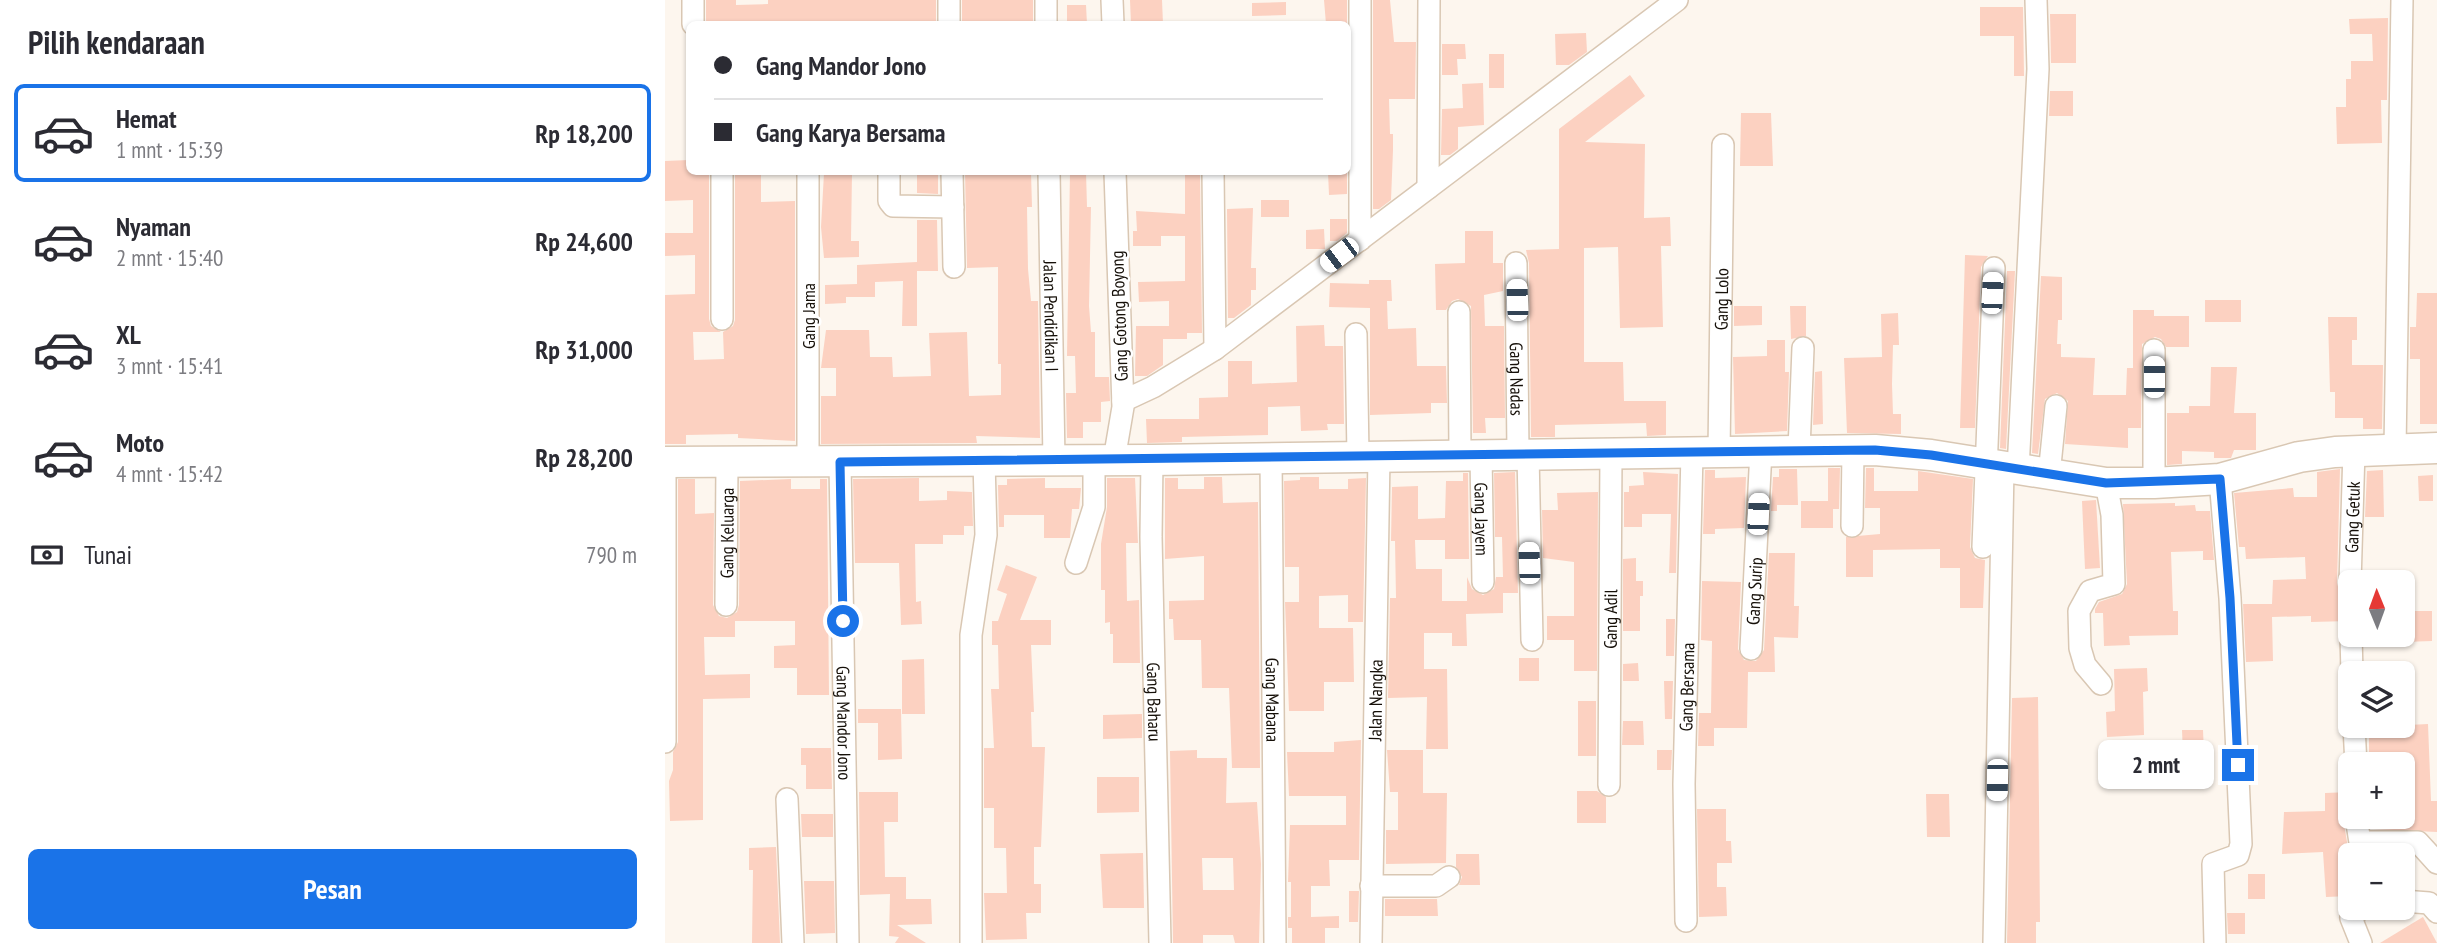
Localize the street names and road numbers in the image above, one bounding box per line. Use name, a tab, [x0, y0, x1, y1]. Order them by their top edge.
street label: Gang Gotong Boyong	[1105, 250, 1133, 382]
street label: Jalan Pendidikan I	[1039, 259, 1064, 372]
street label: Gang Lolo	[1709, 268, 1733, 330]
street label: Gang Jama	[797, 283, 820, 349]
street label: Gang Nadas	[1505, 342, 1529, 416]
street label: Gang Getuk	[2339, 481, 2365, 553]
street label: Gang Jayem	[1470, 482, 1494, 556]
street label: Gang Keluarga	[715, 488, 738, 578]
street label: Gang Surip	[1741, 556, 1767, 626]
street label: Gang Adil	[1598, 588, 1622, 649]
street label: Gang Bersama	[1674, 642, 1699, 732]
street label: Gang Mabana	[1261, 658, 1285, 742]
street label: Jalan Nangka	[1363, 659, 1387, 742]
street label: Gang Baharu	[1142, 662, 1167, 742]
street label: Gang Mandor Jono	[832, 666, 857, 781]

